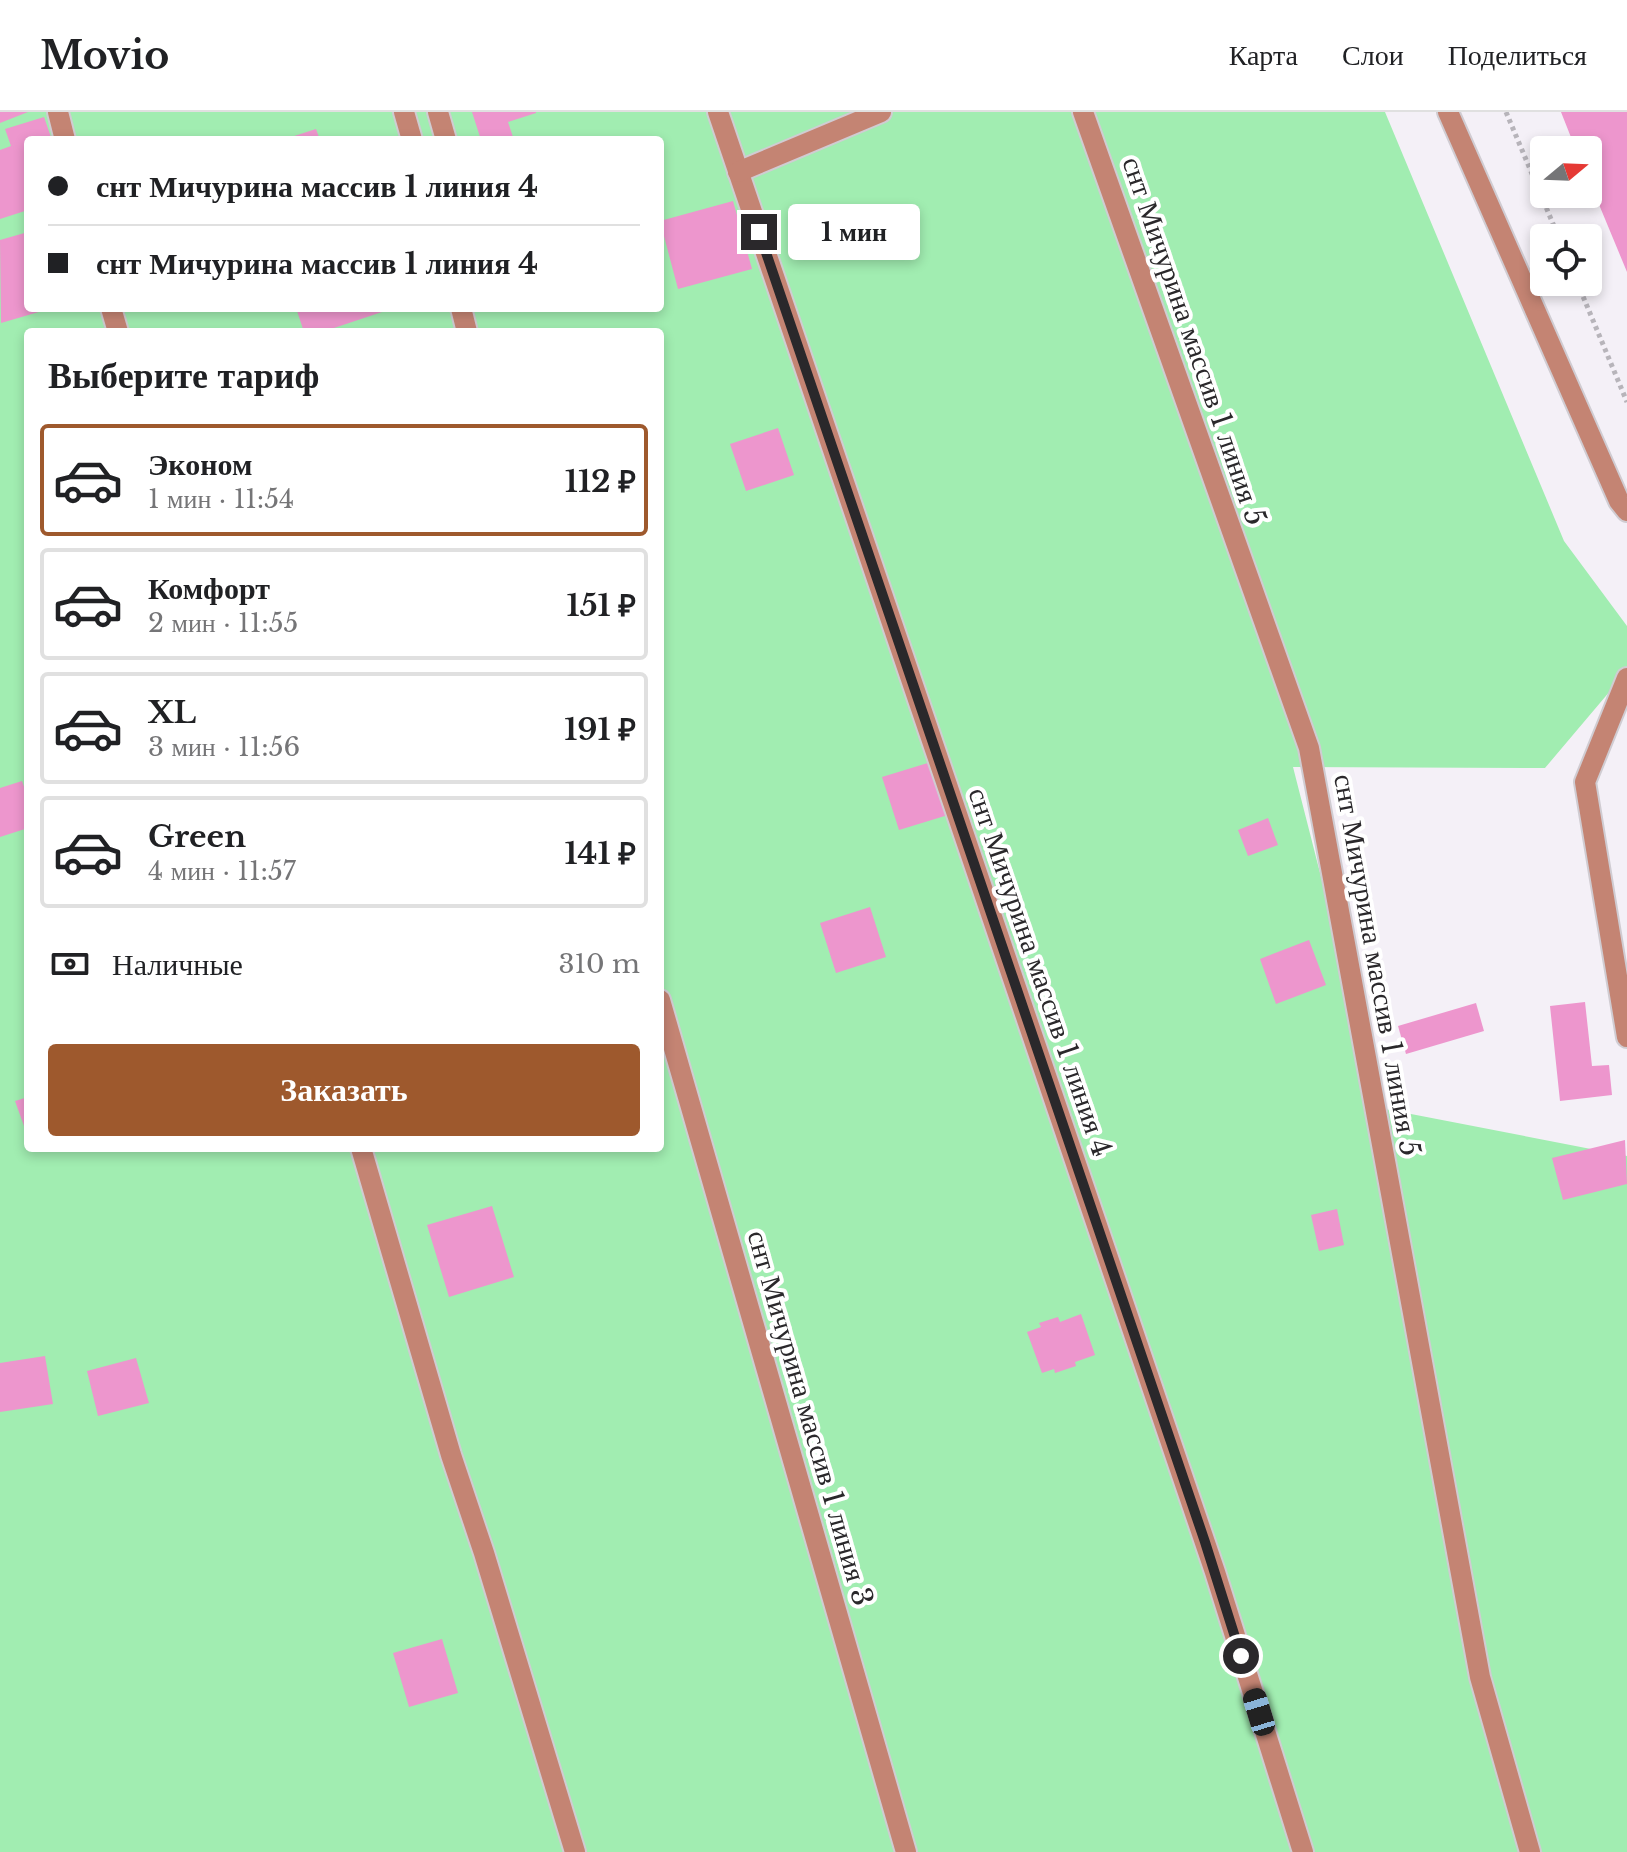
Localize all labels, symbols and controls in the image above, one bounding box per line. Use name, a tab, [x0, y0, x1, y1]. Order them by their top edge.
text: Movio	[40, 32, 169, 79]
text: Карта	[1229, 38, 1298, 73]
text: Слои	[1342, 38, 1404, 73]
text: Поделиться	[1448, 38, 1587, 73]
north arrow	[1530, 136, 1602, 208]
map controls	[1530, 136, 1602, 296]
street label: снт Мичурина массив 1 линия 5	[1114, 152, 1274, 530]
text: снт Мичурина массив 1 линия 4	[96, 168, 538, 205]
callout: 1 мин	[787, 204, 919, 260]
route end	[741, 214, 777, 250]
text: 1 мин	[821, 216, 887, 248]
button: locate	[1530, 224, 1602, 296]
text: снт Мичурина массив 1 линия 4	[96, 245, 538, 282]
text: Выберите тариф	[48, 353, 319, 398]
icon: car	[52, 444, 124, 516]
text: Эконом	[148, 446, 252, 483]
text: 112 ₽	[565, 463, 636, 500]
text: 1 мин · 11:54	[148, 483, 294, 515]
icon: car	[52, 568, 124, 640]
text: Комфорт	[148, 570, 270, 607]
text: 151 ₽	[567, 587, 636, 624]
text: 2 мин · 11:55	[148, 607, 298, 639]
icon: car	[52, 692, 124, 764]
text: XL	[148, 694, 196, 731]
text: 191 ₽	[564, 711, 636, 748]
text: 3 мин · 11:56	[148, 731, 300, 763]
street label: снт Мичурина массив 1 линия 5	[1326, 771, 1428, 1159]
street label: снт Мичурина массив 1 линия 4	[960, 783, 1120, 1161]
icon: car	[52, 816, 124, 888]
text: Green	[148, 818, 246, 855]
text: 141 ₽	[564, 835, 636, 872]
text: 4 мин · 11:57	[148, 855, 296, 887]
icon: cash	[48, 942, 92, 986]
text: Наличные	[112, 946, 243, 983]
text: 310 m	[558, 948, 640, 980]
button: Заказать	[48, 1044, 640, 1136]
street label: снт Мичурина массив 1 линия 3	[740, 1226, 880, 1610]
route start	[1223, 1638, 1259, 1674]
car	[1241, 1686, 1277, 1738]

